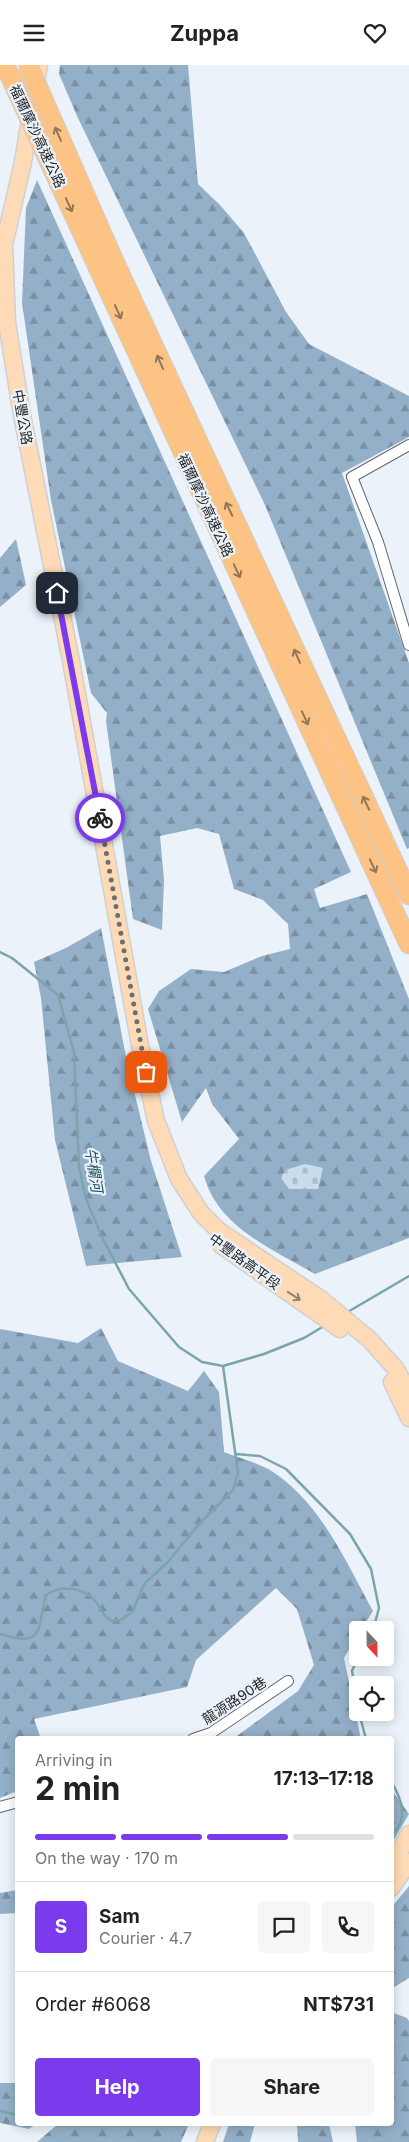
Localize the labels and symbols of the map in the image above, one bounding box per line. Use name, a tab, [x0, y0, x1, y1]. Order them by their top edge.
street label: 福爾摩沙高速公路	[7, 82, 69, 190]
one-way arrow	[53, 127, 63, 142]
one-way arrow	[65, 197, 75, 212]
one-way arrow	[114, 304, 123, 319]
one-way arrow	[155, 355, 164, 370]
street label: 中豐公路	[10, 388, 36, 446]
street label: 福爾摩沙高速公路	[175, 451, 237, 559]
one-way arrow	[224, 502, 233, 517]
one-way arrow	[233, 563, 242, 578]
pin	[36, 572, 78, 614]
one-way arrow	[291, 649, 301, 664]
one-way arrow	[301, 710, 310, 725]
courier	[75, 793, 125, 843]
one-way arrow	[361, 796, 371, 811]
one-way arrow	[369, 858, 378, 873]
pin	[125, 1051, 167, 1093]
water label: 牛欄河	[81, 1146, 107, 1197]
street label: 中豐路高平段	[206, 1229, 284, 1293]
one-way arrow	[287, 1291, 301, 1301]
north arrow	[349, 1621, 394, 1666]
street label: 龍源路90巷	[199, 1673, 269, 1727]

